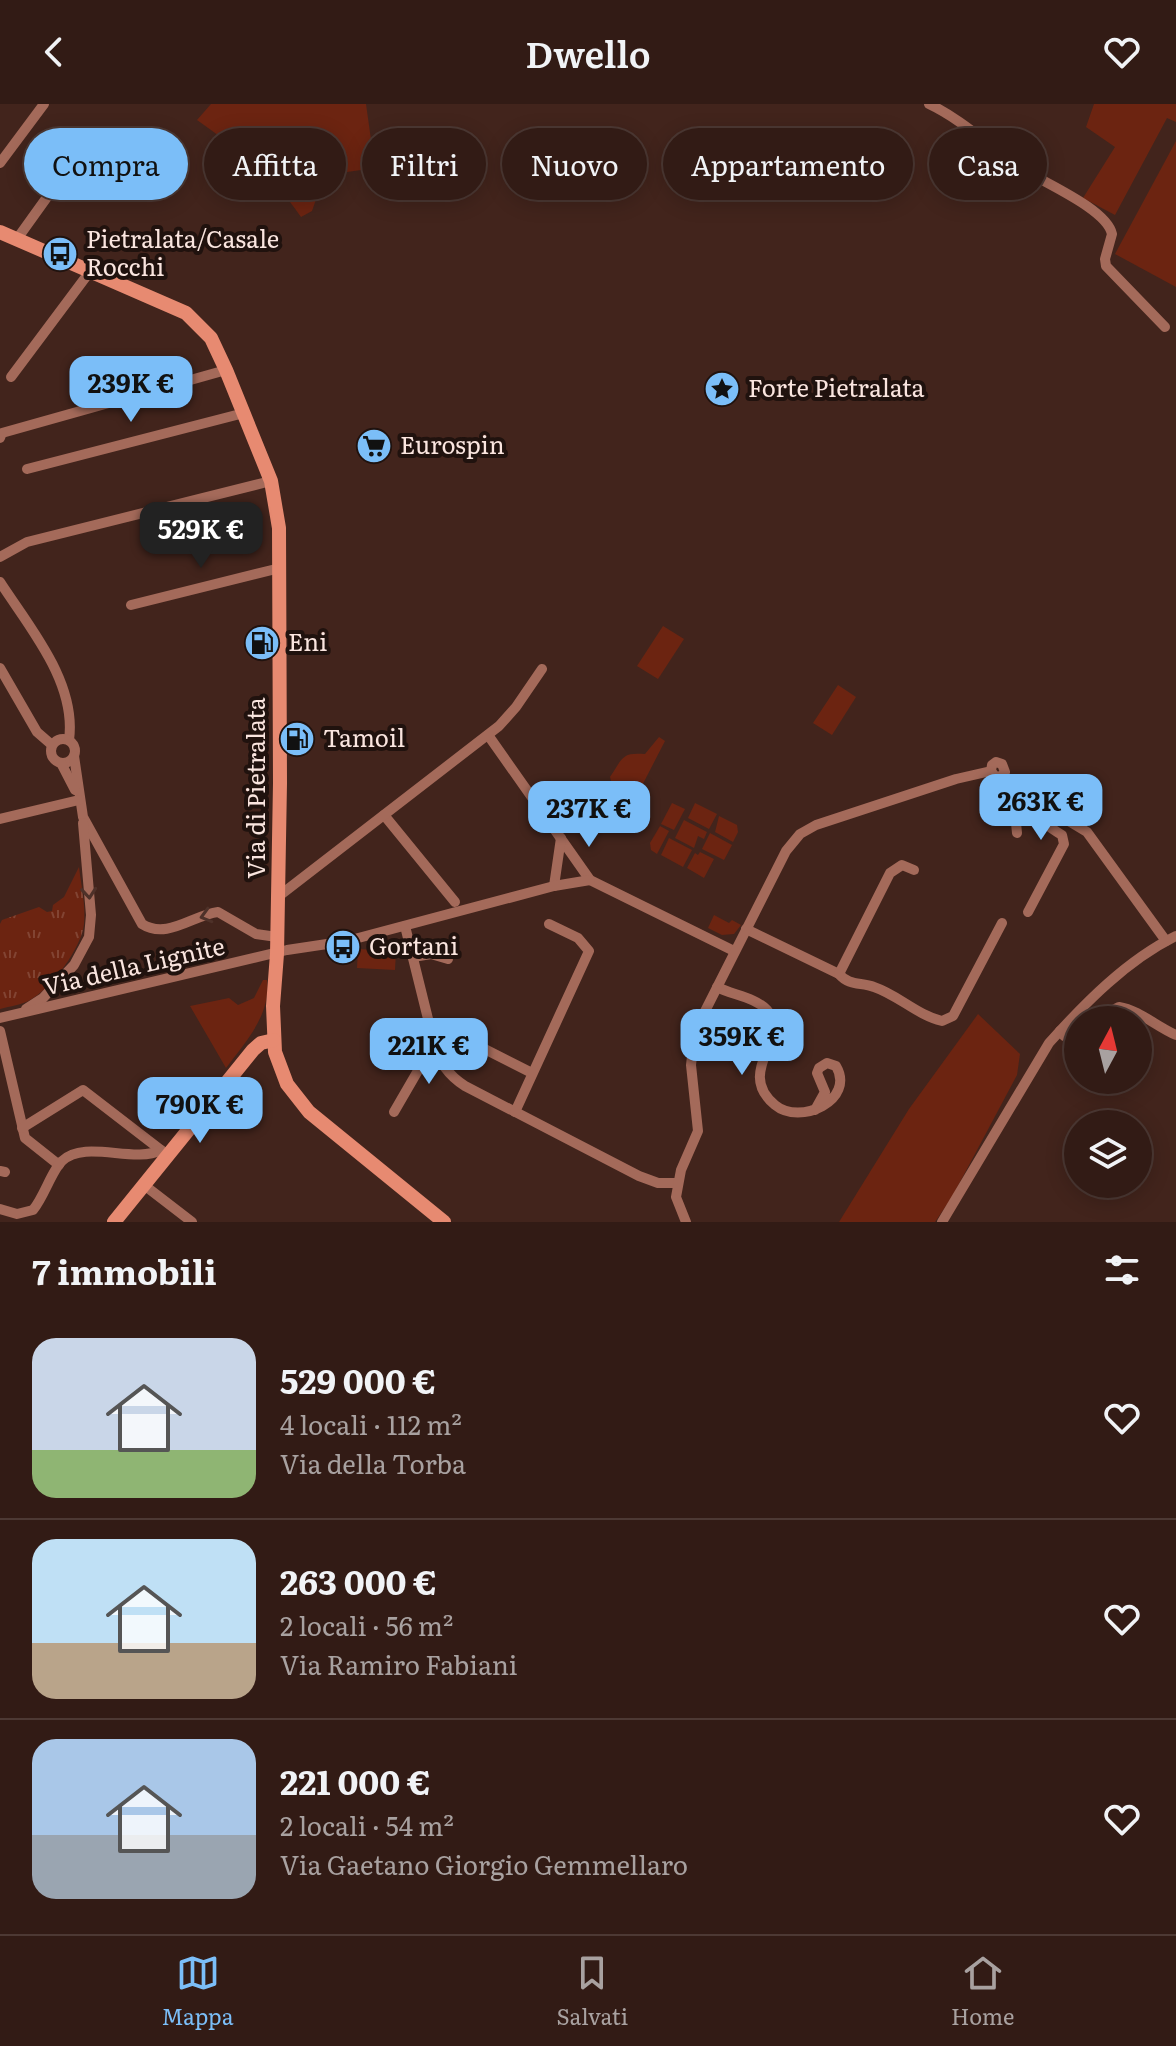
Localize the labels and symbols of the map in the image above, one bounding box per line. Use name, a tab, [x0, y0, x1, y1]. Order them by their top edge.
place label: Pietralata/Casale Rocchi	[86, 220, 279, 283]
bus stop icon: Pietralata/Casale Rocchi	[41, 235, 79, 273]
pin: 239K €	[66, 356, 196, 424]
place label: Forte Pietralata	[748, 369, 925, 404]
place icon: Forte Pietralata	[703, 370, 741, 408]
place label: Eurospin	[400, 426, 505, 461]
supermarket icon: Eurospin	[355, 427, 393, 465]
pin: 529K €	[136, 502, 266, 570]
place label: Eni	[288, 623, 327, 658]
fuel station icon: Eni	[243, 624, 281, 662]
street label: Via di Pietralata	[237, 697, 272, 879]
place label: Tamoil	[323, 719, 405, 754]
fuel station icon: Tamoil	[278, 720, 316, 758]
pin: 263K €	[976, 774, 1106, 842]
pin: 237K €	[524, 781, 654, 849]
one-way arrow	[81, 886, 98, 899]
one-way arrow	[200, 907, 214, 923]
street label: Via della Lignite	[39, 927, 228, 1002]
place label: Gortani	[369, 927, 458, 962]
bus stop icon: Gortani	[324, 928, 362, 966]
north arrow	[1064, 1006, 1152, 1094]
pin: 359K €	[677, 1009, 807, 1077]
pin: 221K €	[364, 1018, 494, 1086]
pin: 790K €	[135, 1077, 265, 1145]

